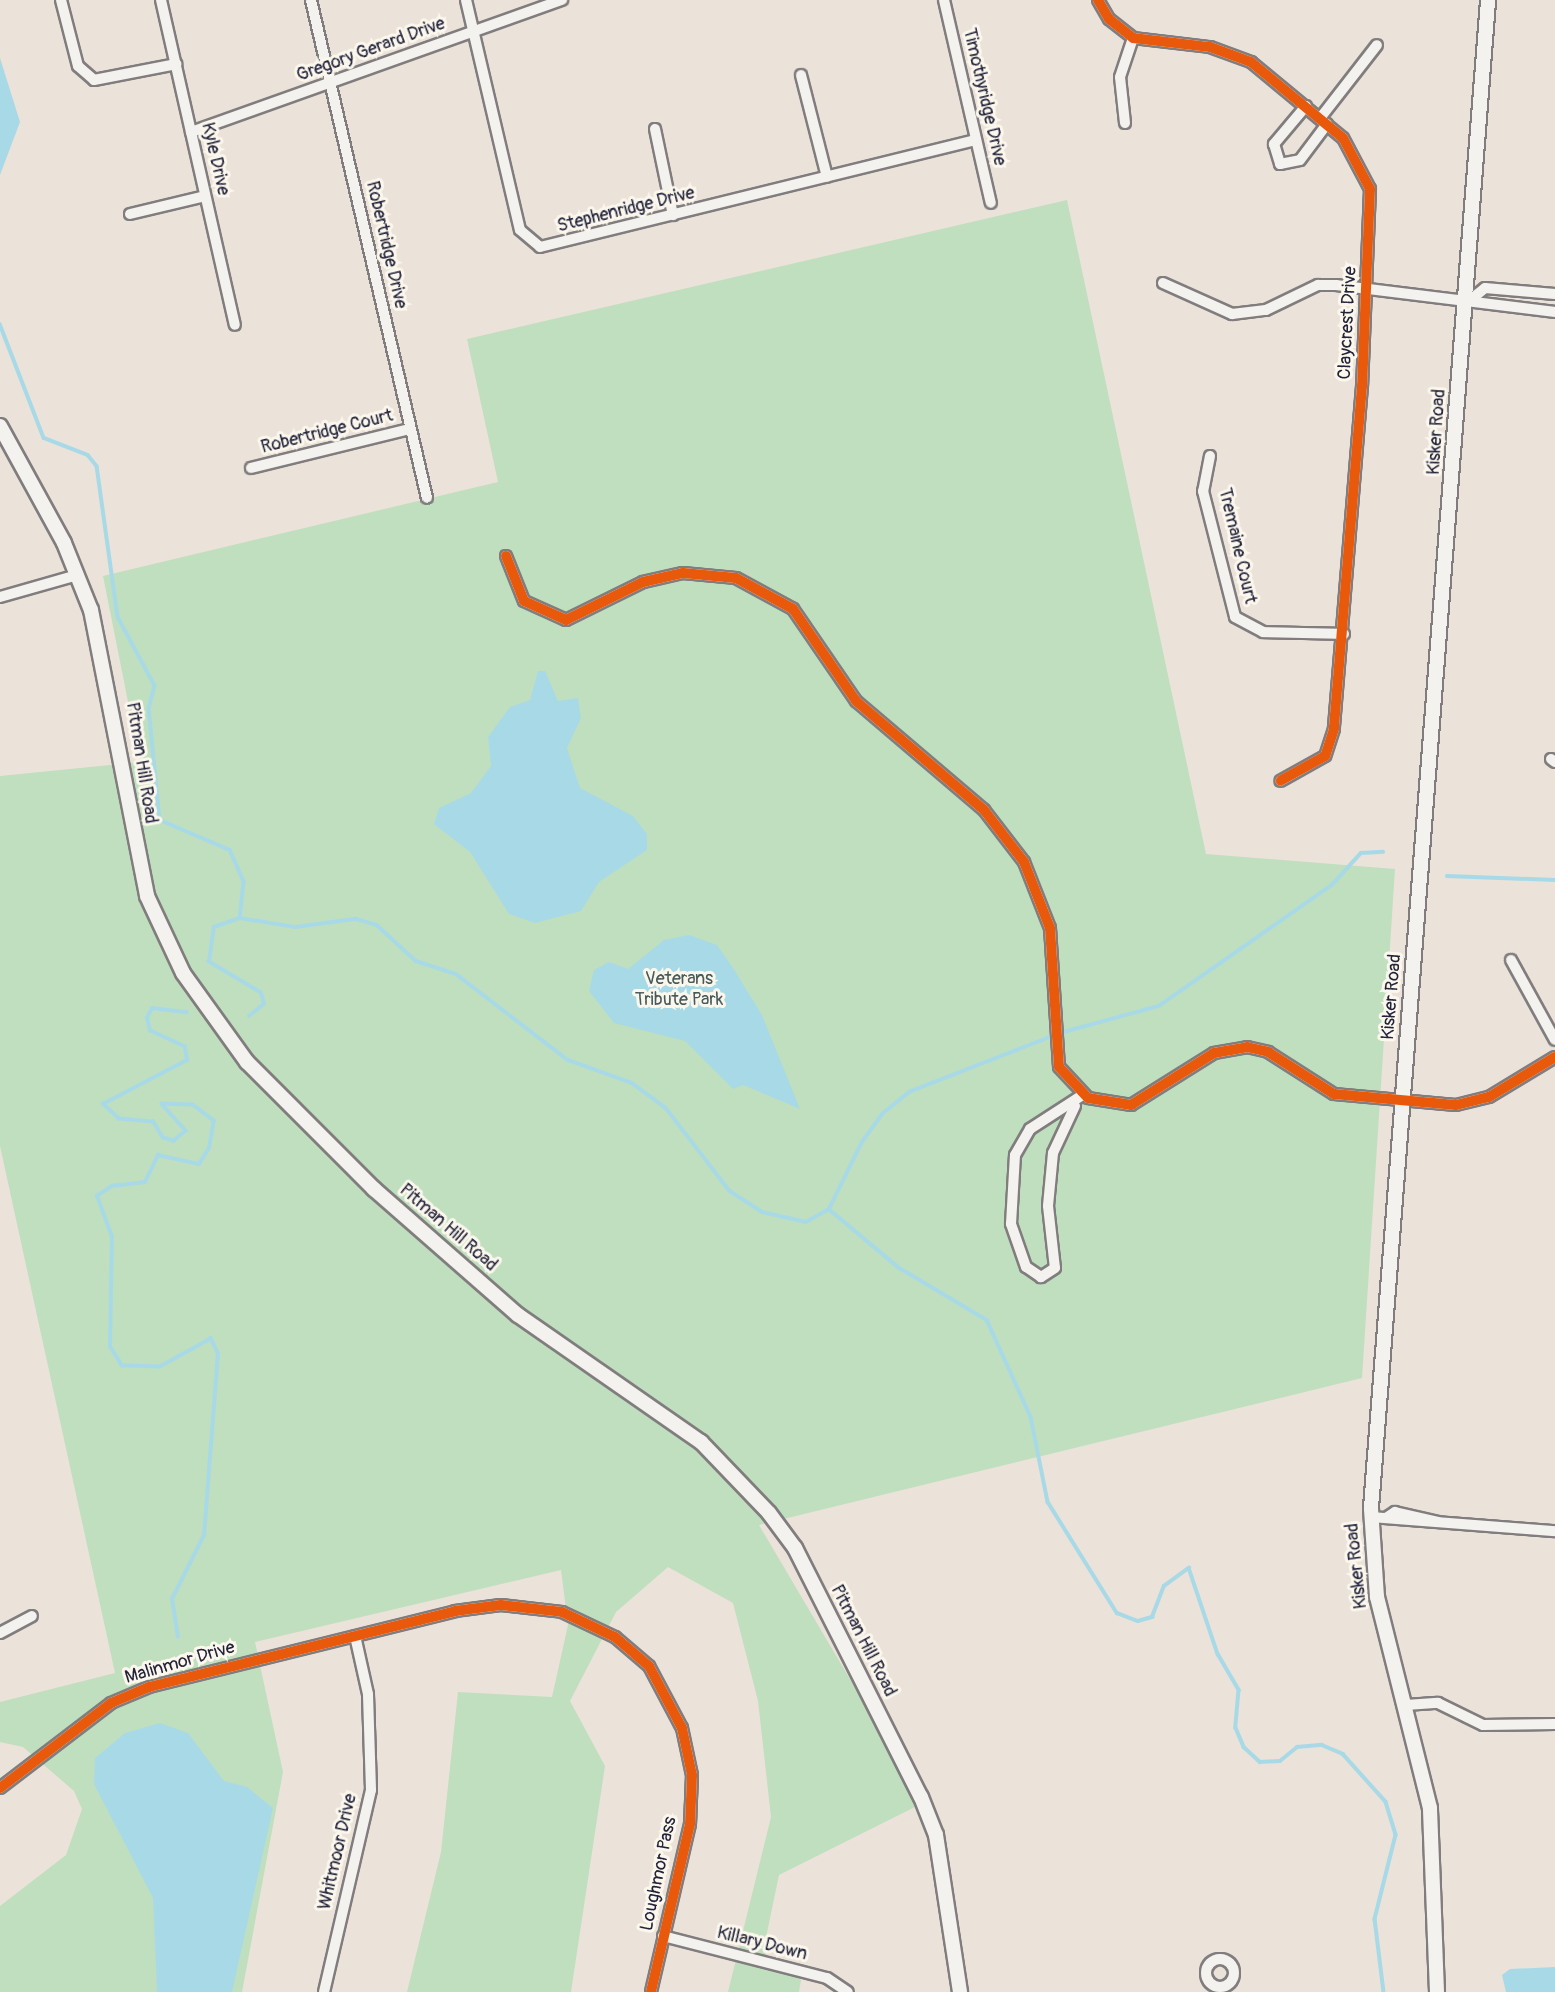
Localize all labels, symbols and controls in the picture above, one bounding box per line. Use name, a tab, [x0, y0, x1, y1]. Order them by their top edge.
street label: Gregory Gerard Drive	[294, 13, 448, 87]
street label: Timothyridge Drive	[958, 26, 1010, 168]
street label: Kyle Drive	[196, 121, 234, 197]
street label: Robertridge Drive	[361, 179, 411, 311]
street label: Stephenridge Drive	[555, 182, 697, 238]
street label: Claycrest Drive	[1334, 266, 1362, 380]
street label: Kisker Road	[1423, 388, 1451, 476]
street label: Robertridge Court	[259, 405, 395, 459]
street label: Tremaine Court	[1213, 486, 1261, 606]
street label: Pitman Hill Road	[121, 701, 161, 825]
street label: Kisker Road	[1377, 953, 1407, 1041]
park label: Veterans Tribute Park	[635, 969, 723, 1012]
street label: Pitman Hill Road	[395, 1180, 501, 1276]
street label: Kisker Road	[1342, 1522, 1372, 1610]
street label: Pitman Hill Road	[826, 1581, 900, 1701]
street label: Malinmor Drive	[123, 1637, 237, 1689]
street label: Whitmoor Drive	[314, 1792, 362, 1912]
street label: Loughmor Pass	[636, 1815, 682, 1933]
street label: Killary Down	[715, 1922, 809, 1966]

